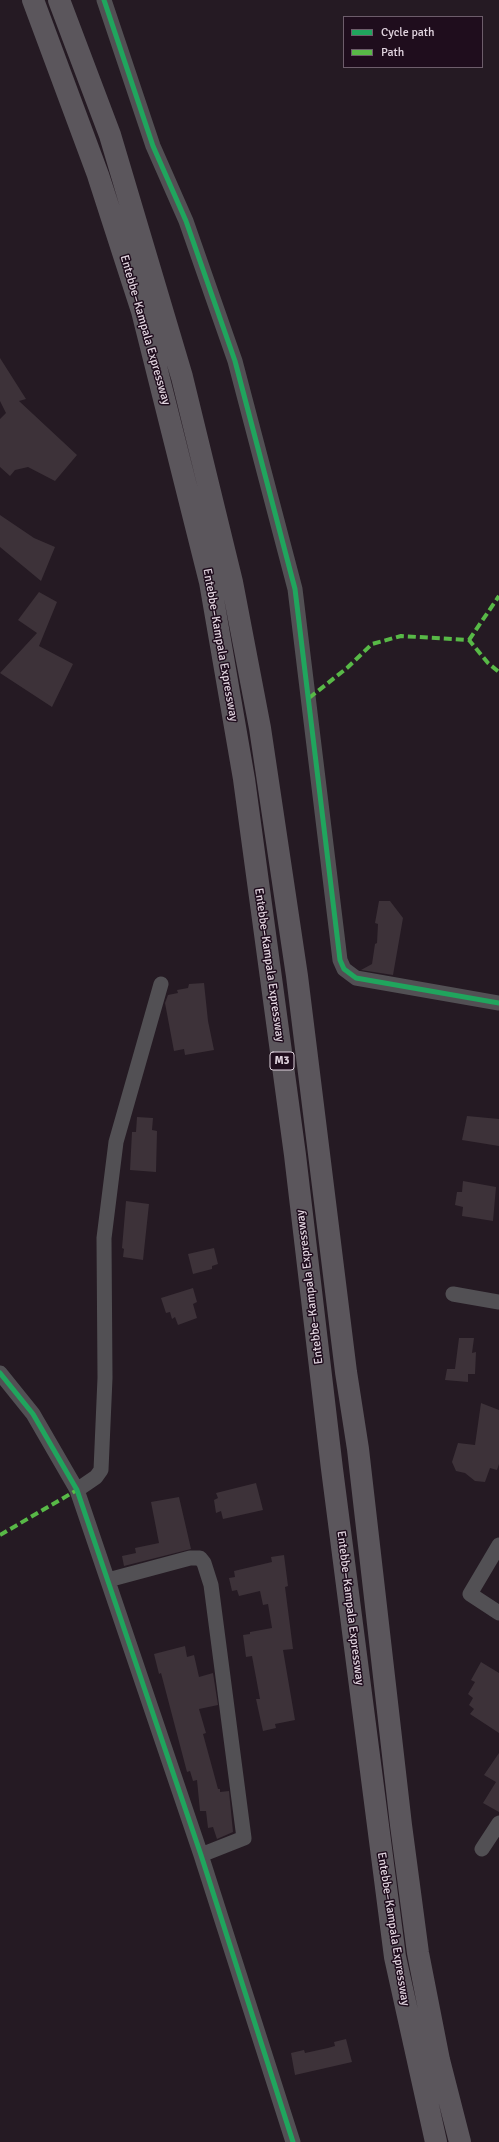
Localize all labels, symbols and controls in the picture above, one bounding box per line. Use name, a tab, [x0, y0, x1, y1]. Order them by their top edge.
legend	[343, 16, 483, 68]
text: Cycle path	[381, 25, 434, 40]
text: Path	[381, 45, 404, 60]
street label: Entebbe–Kampala Expressway	[117, 253, 173, 407]
street label: Entebbe–Kampala Expressway	[199, 567, 241, 723]
street label: Entebbe–Kampala Expressway	[251, 887, 287, 1043]
road number: M3	[270, 1052, 294, 1070]
street label: Entebbe–Kampala Expressway	[293, 1209, 327, 1365]
street label: Entebbe–Kampala Expressway	[333, 1530, 367, 1686]
street label: Entebbe–Kampala Expressway	[374, 1851, 412, 2007]

